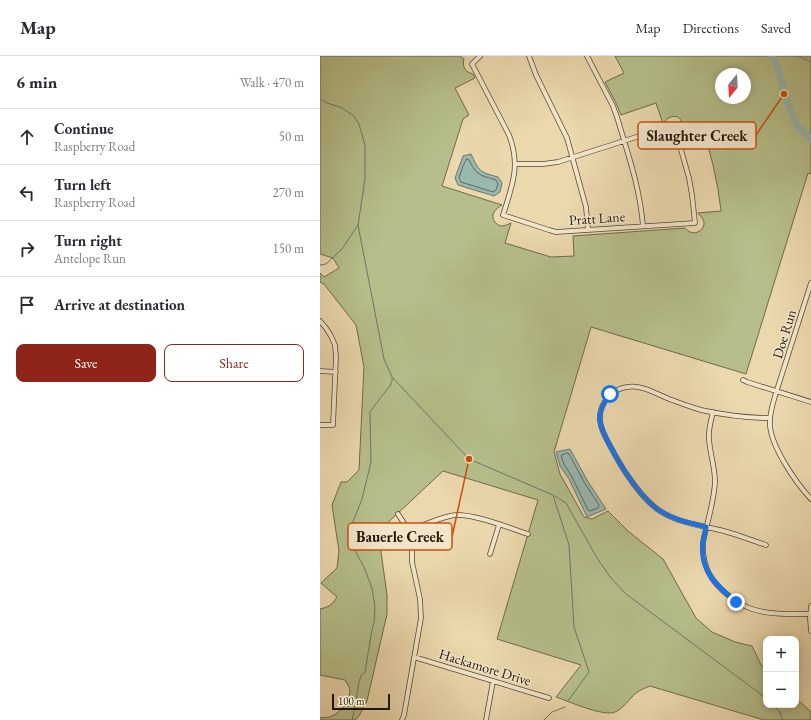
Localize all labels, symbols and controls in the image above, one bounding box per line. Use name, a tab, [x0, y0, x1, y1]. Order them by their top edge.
text: Map	[20, 15, 56, 40]
text: Map	[635, 19, 661, 37]
text: Directions	[683, 19, 739, 37]
text: Saved	[761, 19, 791, 37]
north arrow	[715, 68, 751, 104]
text: 6 min	[16, 71, 57, 93]
text: Walk · 470 m	[240, 74, 304, 91]
text: Continue	[54, 119, 114, 138]
callout: Slaughter Creek	[638, 122, 756, 149]
icon: ahead	[16, 126, 38, 148]
text: Slaughter Creek	[646, 126, 748, 145]
text: 50 m	[279, 128, 304, 145]
text: Raspberry Road	[54, 138, 135, 155]
text: Turn left	[54, 175, 111, 194]
icon: left	[16, 182, 38, 204]
text: 270 m	[273, 184, 304, 201]
text: Raspberry Road	[54, 194, 135, 211]
street label: Pratt Lane	[568, 207, 626, 229]
text: Turn right	[54, 231, 122, 250]
icon: right	[16, 238, 38, 260]
text: 150 m	[273, 240, 304, 257]
text: Antelope Run	[54, 250, 126, 267]
icon: arrive	[16, 294, 38, 316]
text: Arrive at destination	[54, 295, 185, 314]
street label: Doe Run	[768, 307, 800, 361]
button: Save	[16, 344, 156, 382]
button: Share	[164, 344, 304, 382]
route start	[601, 385, 619, 403]
callout: Bauerle Creek	[348, 523, 452, 550]
text: Bauerle Creek	[356, 527, 445, 546]
route end	[727, 593, 745, 611]
map controls	[763, 636, 799, 708]
button: +	[763, 636, 799, 672]
street label: Hackamore Drive	[437, 644, 534, 690]
button: −	[763, 672, 799, 708]
scale bar	[332, 692, 390, 711]
text: 100 m	[338, 694, 365, 708]

